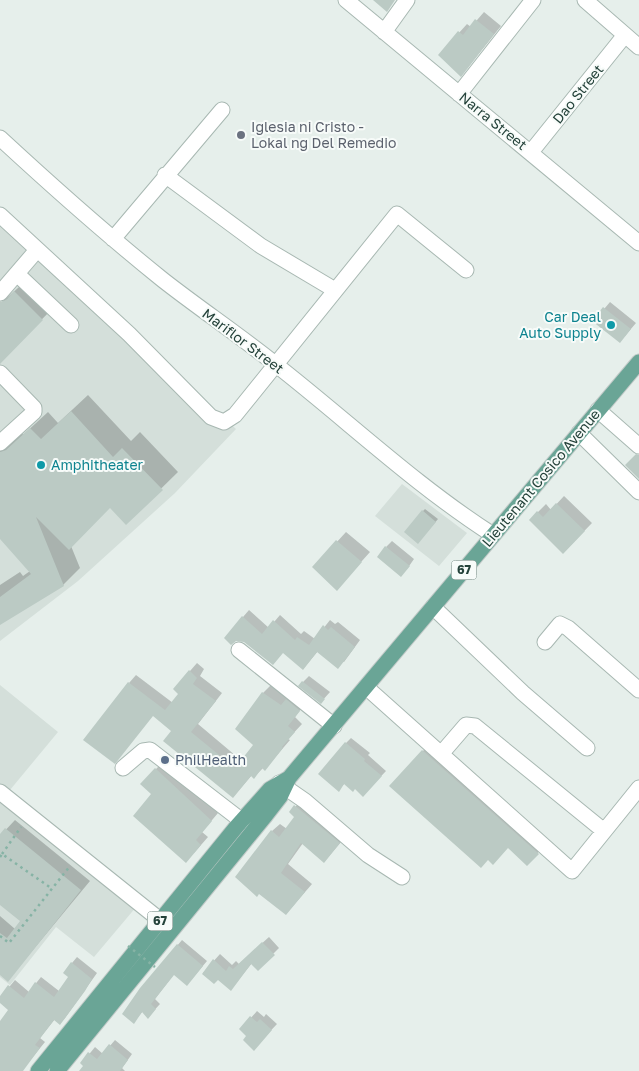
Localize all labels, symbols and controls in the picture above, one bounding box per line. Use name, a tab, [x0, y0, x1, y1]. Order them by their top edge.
street label: Dao Street	[549, 61, 607, 127]
street label: Narra Street	[456, 88, 531, 153]
place label: Iglesia ni Cristo - Lokal ng Del Remedio	[251, 118, 396, 151]
marker: Iglesia ni Cristo - Lokal ng Del Remedio	[235, 129, 247, 141]
street label: Mariflor Street	[199, 304, 287, 377]
place label: Car Deal Auto Supply	[519, 308, 601, 341]
marker: Car Deal Auto Supply	[605, 319, 617, 331]
street label: Lieutenant Cosico Avenue	[478, 405, 603, 550]
place label: Amphitheater	[51, 456, 144, 473]
marker: Amphitheater	[35, 459, 47, 471]
road number: 67	[452, 560, 476, 580]
place label: PhilHealth	[175, 751, 246, 768]
marker: PhilHealth	[159, 754, 171, 766]
road number: 67	[148, 911, 172, 930]

